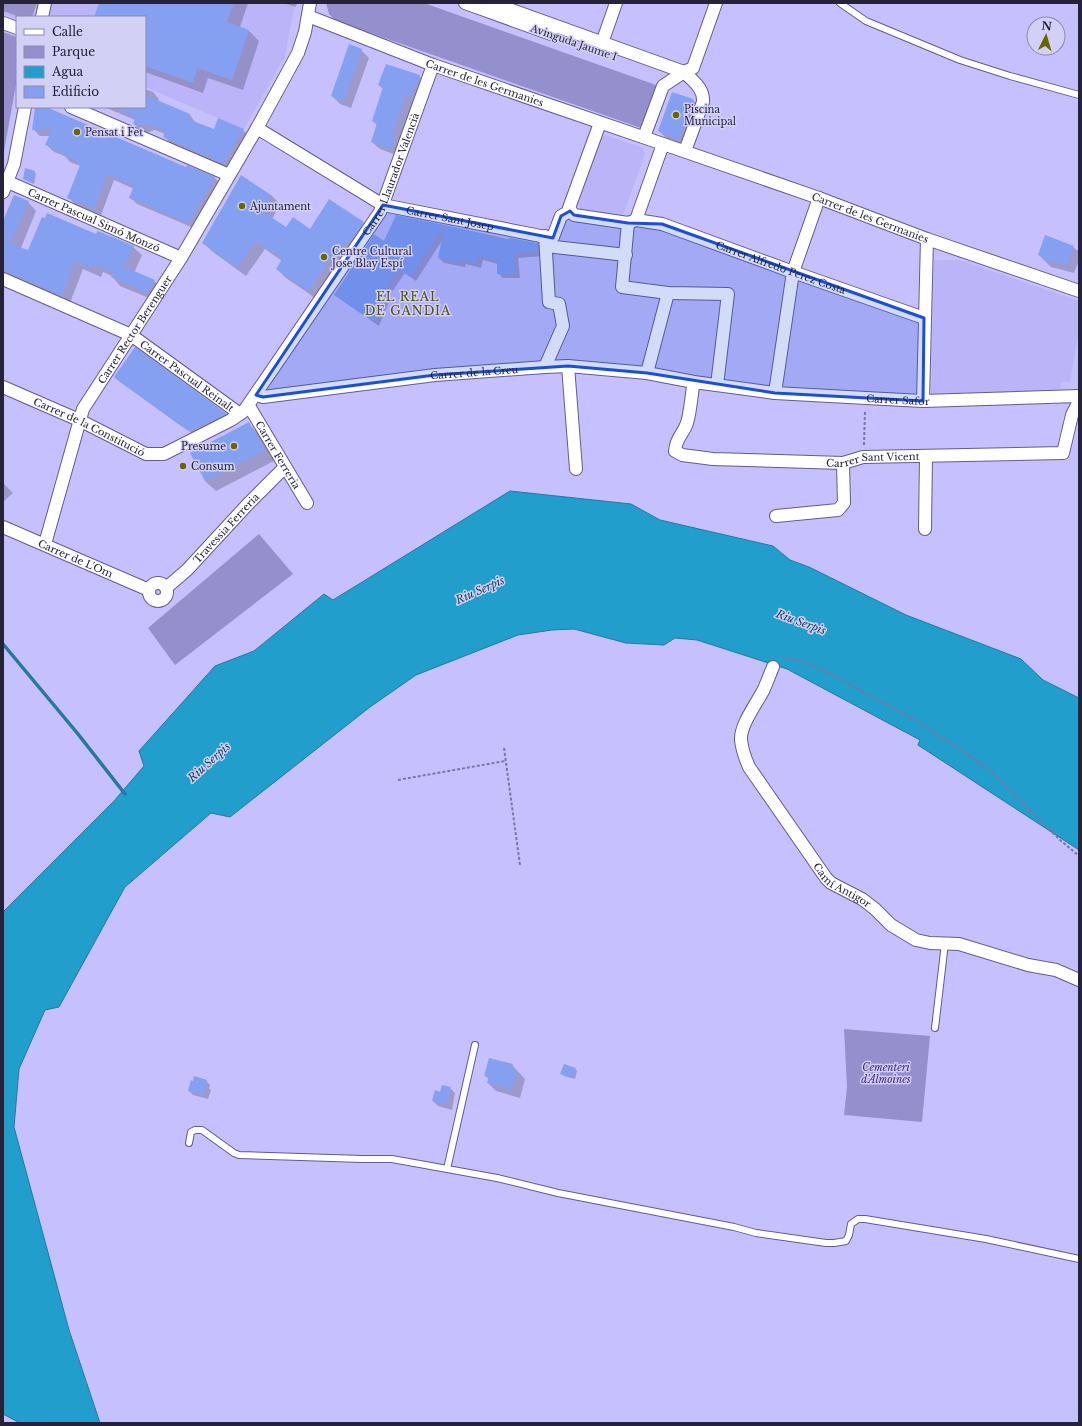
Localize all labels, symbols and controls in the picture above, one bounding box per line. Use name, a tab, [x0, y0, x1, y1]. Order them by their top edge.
legend	[16, 16, 146, 108]
north arrow	[1026, 16, 1066, 56]
text: N	[1041, 19, 1053, 34]
street label: Avinguda Jaume I	[528, 21, 619, 63]
text: Calle	[52, 24, 83, 39]
text: Parque	[52, 44, 95, 59]
street label: Carrer de les Germanies	[424, 57, 546, 110]
text: Agua	[51, 64, 83, 79]
text: Edificio	[52, 84, 99, 99]
place label: Piscina Municipal	[684, 103, 736, 128]
marker: Piscina Municipal	[671, 110, 681, 120]
street label: Carrer Llaurador Valencià	[360, 111, 422, 238]
place label: Pensat i Fet	[85, 126, 143, 139]
marker: Pensat i Fet	[72, 127, 82, 137]
street label: Carrer Pascual Simó Monzó	[26, 186, 162, 255]
street label: Carrer de les Germanies	[810, 190, 931, 246]
place label: Ajuntament	[249, 200, 311, 213]
marker: Ajuntament	[237, 201, 247, 211]
street label: Carrer Sant Josep	[405, 204, 495, 234]
street label: Carrer Alfredo Perez Costa	[714, 238, 848, 297]
place label: Centre Cultural Jose Blay Espí	[330, 245, 412, 270]
marker: Centre Cultural Jose Blay Espí	[319, 252, 329, 262]
street label: Carrer Rector Berenguer	[95, 273, 175, 386]
district label: EL REAL DE GANDIA	[365, 289, 451, 318]
street label: Carrer Pascual Reinalt	[137, 338, 237, 415]
street label: Carrer de la Creu	[429, 363, 519, 383]
street label: Carrer Safor	[866, 392, 930, 408]
street label: Carrer de la Constitució	[31, 395, 147, 460]
street label: Carrer Ferreria	[252, 419, 303, 492]
place label: Presume	[181, 440, 226, 453]
marker: Presume	[229, 441, 239, 451]
street label: Carrer Sant Vicent	[826, 450, 920, 470]
place label: Consum	[191, 460, 235, 473]
marker: Consum	[178, 461, 188, 471]
street label: Travessia Ferreria	[191, 490, 262, 566]
street label: Carrer de L'Om	[36, 537, 115, 581]
water label: Riu Serpis	[452, 573, 507, 607]
water label: Riu Serpis	[773, 606, 828, 637]
water label: Riu Serpis	[184, 739, 233, 785]
street label: Camí Antigor	[810, 860, 874, 911]
park label: Cementeri d'Almoines	[861, 1061, 911, 1086]

